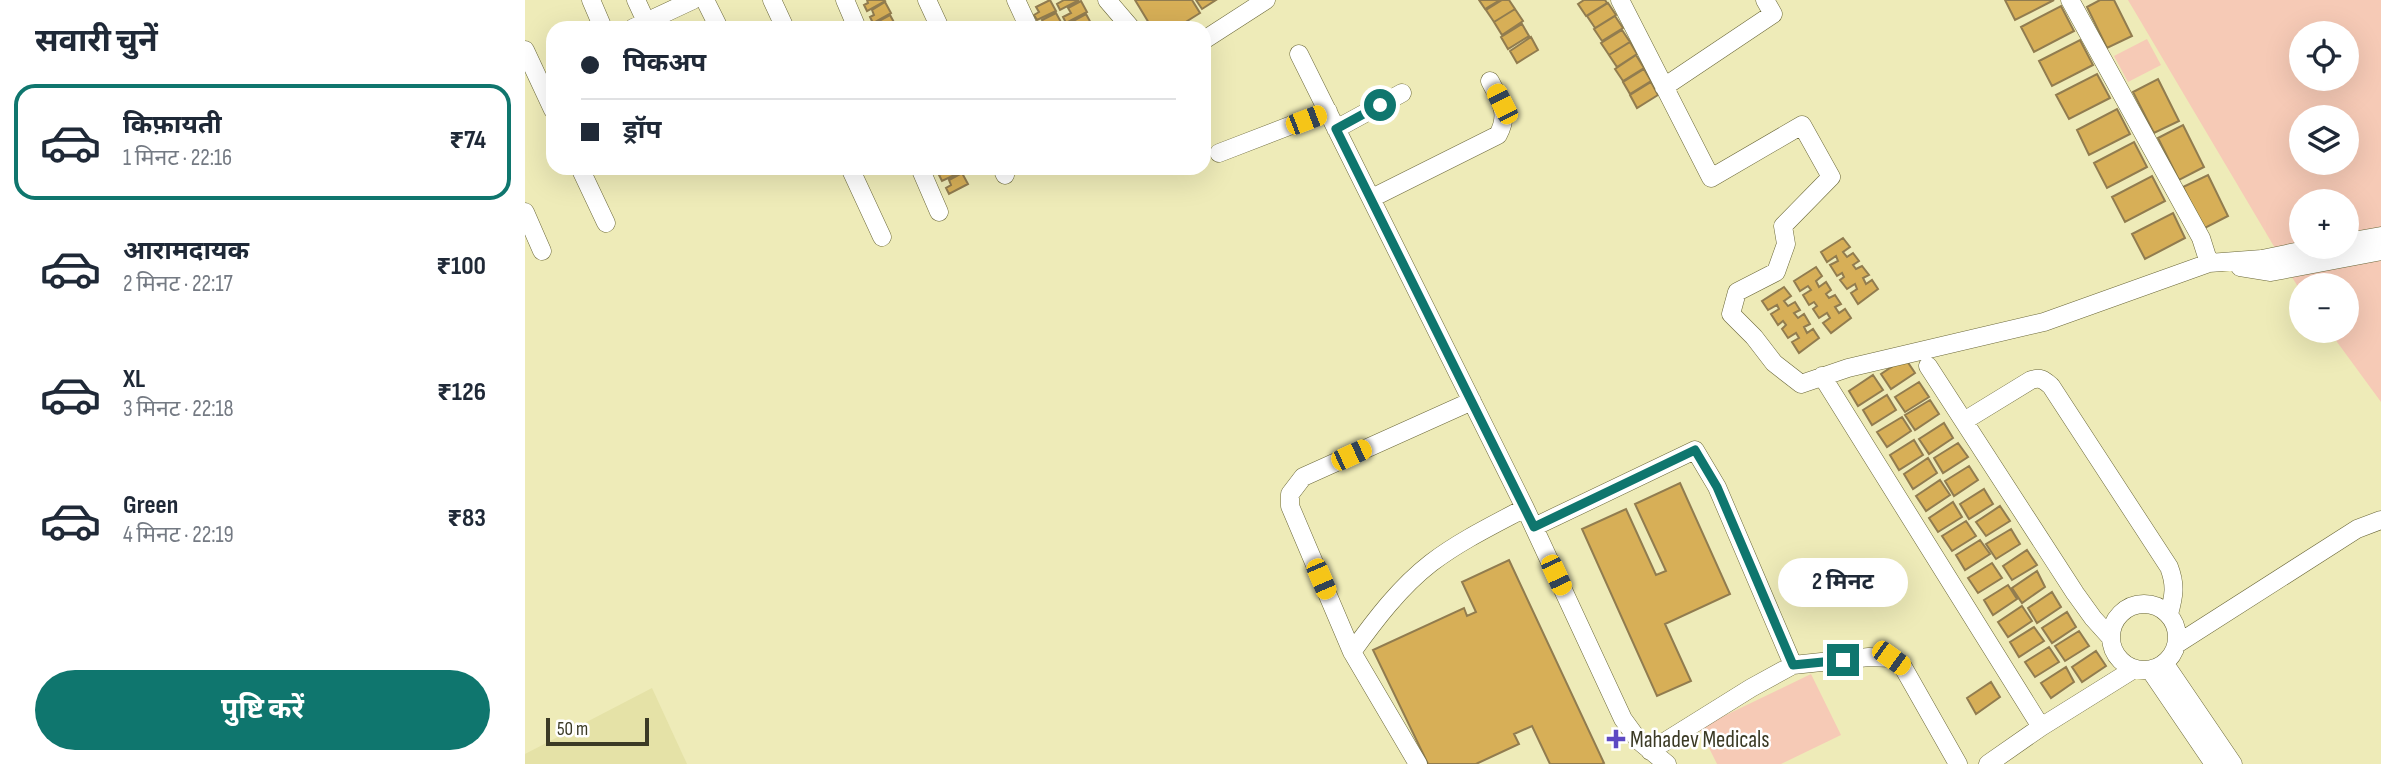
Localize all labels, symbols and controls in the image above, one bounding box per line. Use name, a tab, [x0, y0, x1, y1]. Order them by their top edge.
map controls	[2289, 21, 2359, 343]
button: locate	[2289, 21, 2359, 91]
text: सवारी चुनें	[35, 22, 158, 61]
text: पिकअप	[623, 48, 706, 79]
car	[1484, 81, 1521, 127]
route start	[1364, 89, 1396, 121]
car	[1283, 103, 1330, 137]
button: layers	[2289, 105, 2359, 175]
text: किफ़ायती	[123, 110, 222, 141]
icon: car	[39, 111, 102, 174]
text: ड्रॉप	[623, 115, 661, 146]
text: ₹74	[449, 125, 486, 156]
text: 1 मिनट · 22:16	[123, 144, 232, 172]
button: +	[2289, 189, 2359, 259]
text: आरामदायक	[123, 236, 249, 267]
icon: car	[39, 237, 102, 300]
text: ₹100	[436, 251, 486, 282]
text: 2 मिनट · 22:17	[123, 270, 233, 298]
button: −	[2289, 273, 2359, 343]
icon: car	[39, 363, 102, 426]
text: XL	[123, 364, 145, 395]
text: ₹126	[437, 377, 486, 408]
text: 3 मिनट · 22:18	[123, 395, 234, 423]
car	[1328, 437, 1375, 473]
icon: car	[39, 489, 102, 552]
text: Green	[123, 490, 178, 521]
text: ₹83	[447, 503, 486, 534]
text: 4 मिनट · 22:19	[123, 521, 234, 549]
car	[1538, 552, 1575, 598]
car	[1304, 556, 1339, 602]
callout: 2 मिनट	[1778, 558, 1908, 608]
text: 2 मिनट	[1812, 568, 1874, 596]
car	[1868, 637, 1915, 679]
route end	[1827, 644, 1859, 676]
button: पुष्टि करें	[35, 670, 490, 750]
scale bar	[546, 715, 649, 747]
text: 50 m	[557, 718, 588, 741]
place label: Mahadev Medicals	[1630, 726, 1770, 754]
marker: Mahadev Medicals	[1608, 731, 1624, 747]

